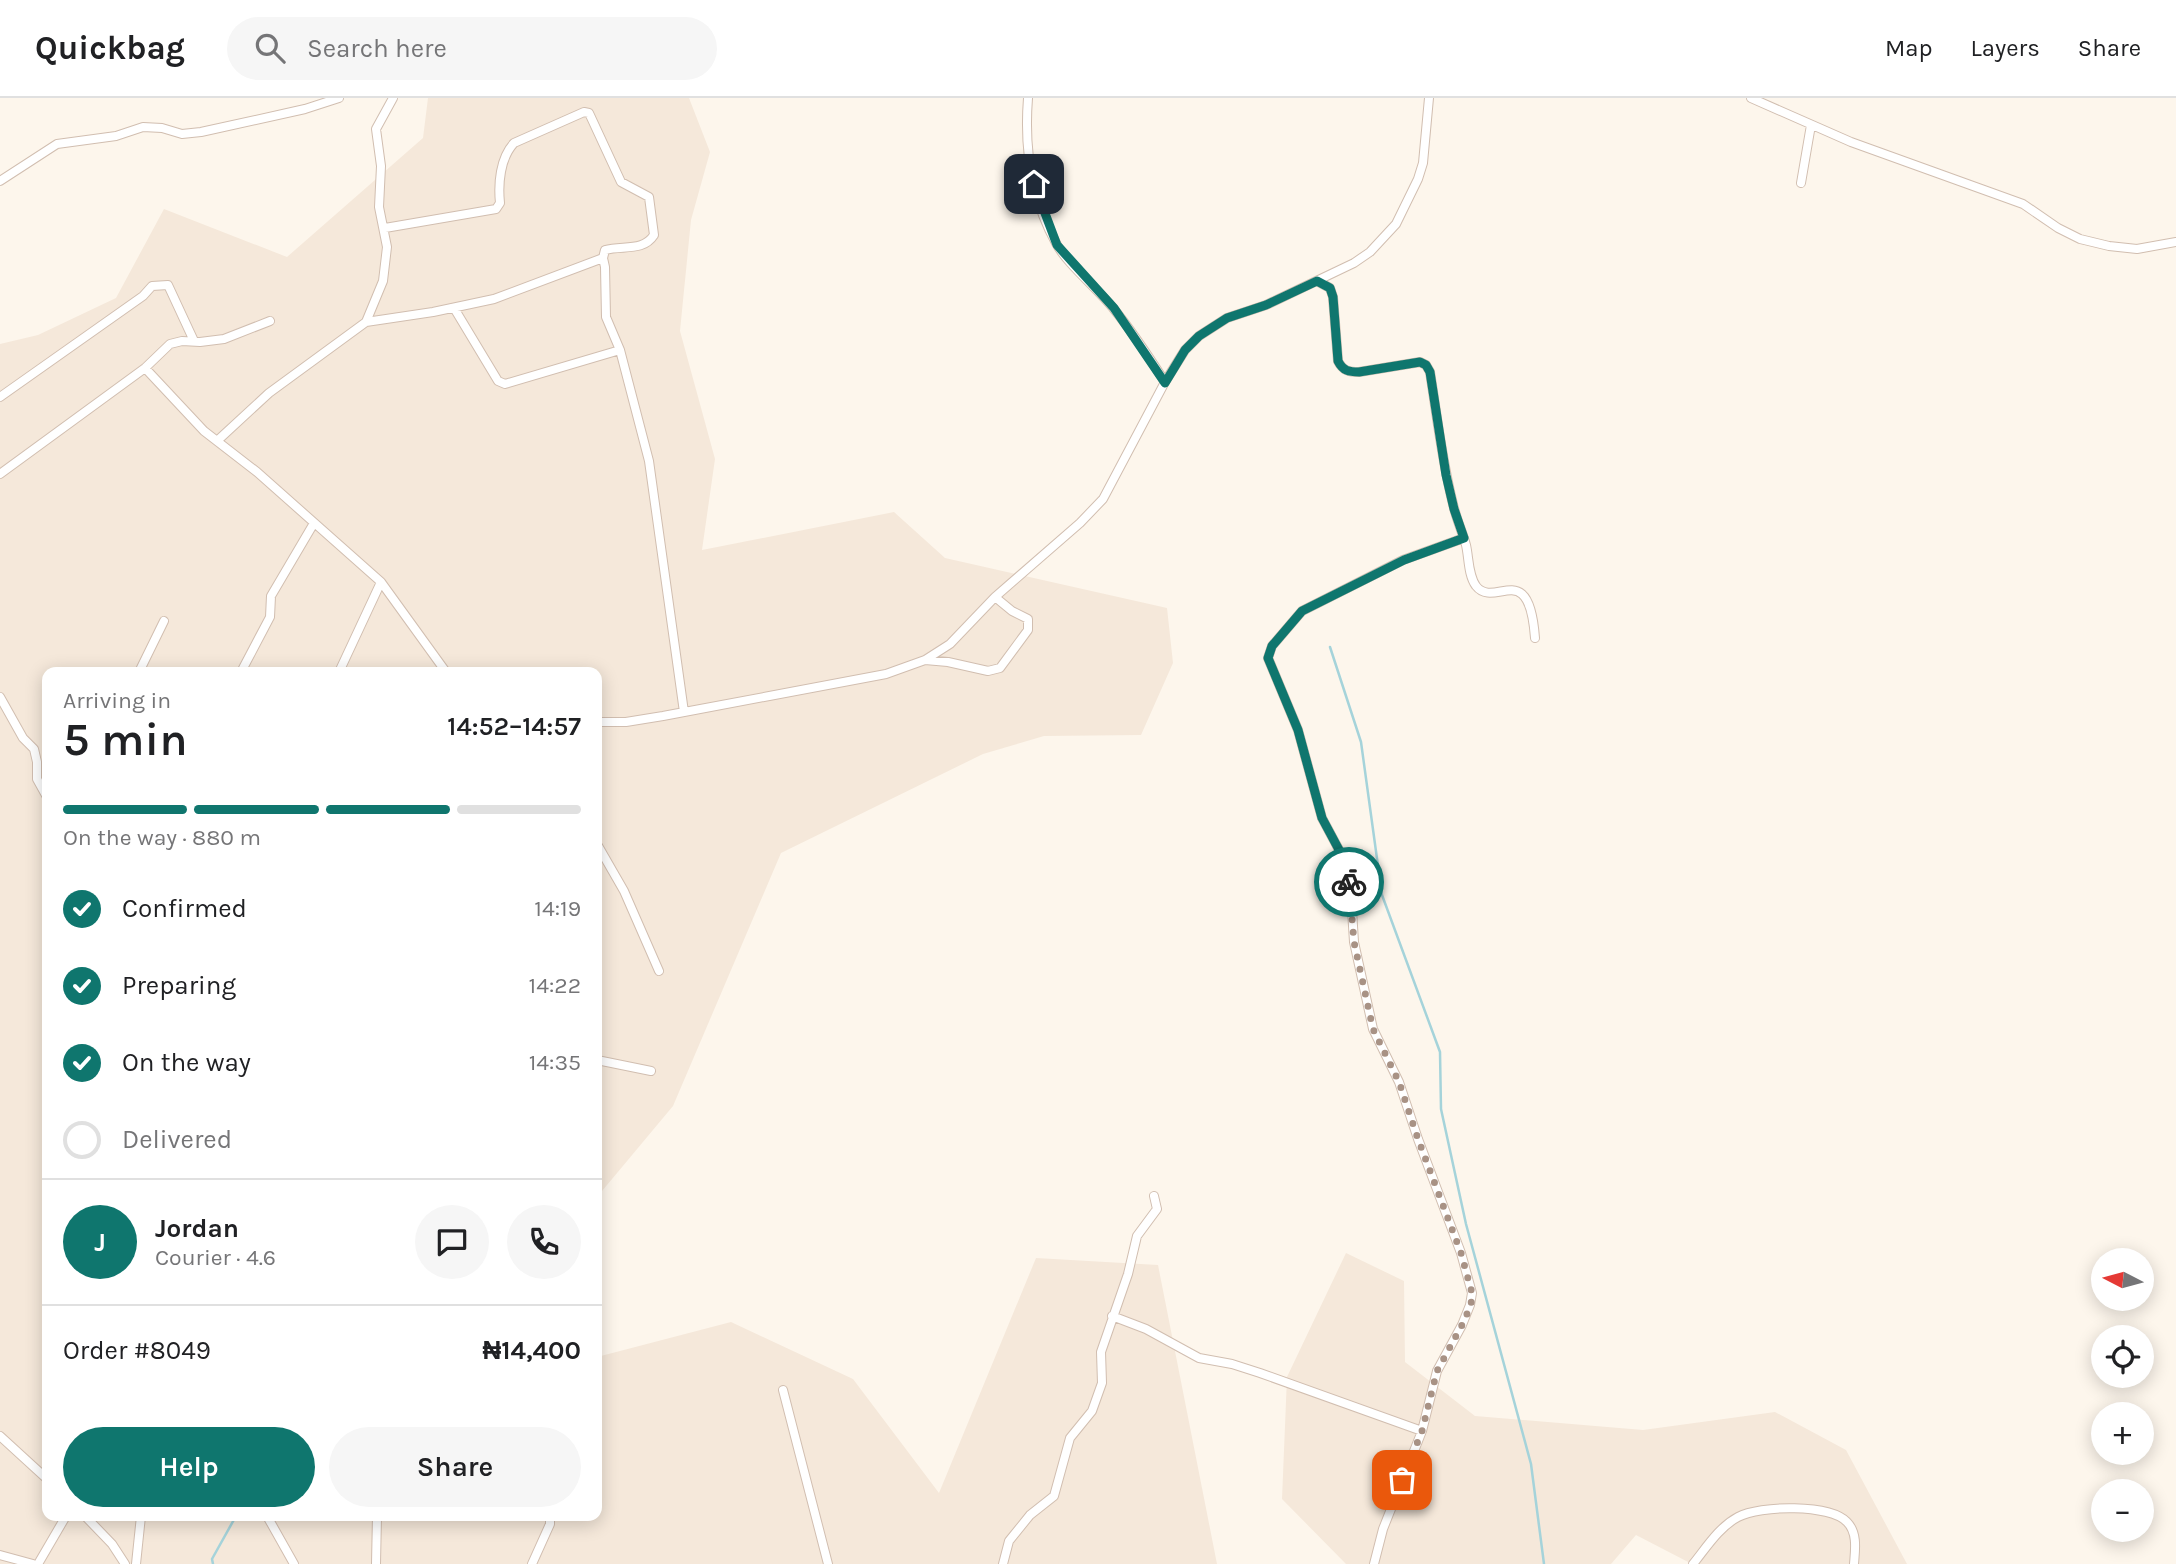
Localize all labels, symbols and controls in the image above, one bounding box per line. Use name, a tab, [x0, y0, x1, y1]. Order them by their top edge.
search box	[227, 17, 717, 80]
text: Quickbag	[35, 29, 185, 67]
icon: search	[251, 29, 289, 67]
text: Search here	[307, 33, 447, 64]
text: Map	[1885, 34, 1933, 62]
text: Layers	[1971, 34, 2040, 62]
text: Share	[2078, 34, 2141, 62]
pin	[1004, 154, 1064, 214]
icon: home	[1015, 165, 1053, 203]
text: Arriving in	[63, 687, 171, 714]
text: 14:52–14:57	[447, 711, 581, 742]
text: 5 min	[63, 713, 188, 767]
text: On the way · 880 m	[63, 824, 261, 851]
courier	[1314, 847, 1384, 917]
icon: bike	[1330, 863, 1368, 901]
icon: check	[63, 890, 101, 928]
text: Confirmed	[122, 893, 247, 924]
text: 14:19	[534, 895, 581, 922]
icon: check	[63, 967, 101, 1005]
text: Preparing	[122, 970, 236, 1001]
text: 14:22	[529, 972, 581, 999]
icon: check	[63, 1044, 101, 1082]
text: On the way	[122, 1047, 251, 1078]
text: 14:35	[529, 1049, 581, 1076]
text: Delivered	[122, 1124, 232, 1155]
button: chat	[415, 1205, 489, 1279]
button: phone	[507, 1205, 581, 1279]
text: Jordan	[155, 1213, 239, 1244]
text: J	[94, 1227, 106, 1258]
text: Courier · 4.6	[155, 1244, 276, 1271]
north arrow	[2091, 1248, 2154, 1311]
map controls	[2091, 1248, 2154, 1542]
button: locate	[2091, 1325, 2154, 1388]
text: Order #8049	[63, 1335, 211, 1366]
text: ₦14,400	[483, 1335, 581, 1366]
button: +	[2091, 1402, 2154, 1465]
button: Help	[63, 1427, 315, 1507]
button: Share	[329, 1427, 581, 1507]
pin	[1372, 1450, 1432, 1510]
icon: bag	[1383, 1461, 1421, 1499]
button: −	[2091, 1479, 2154, 1542]

